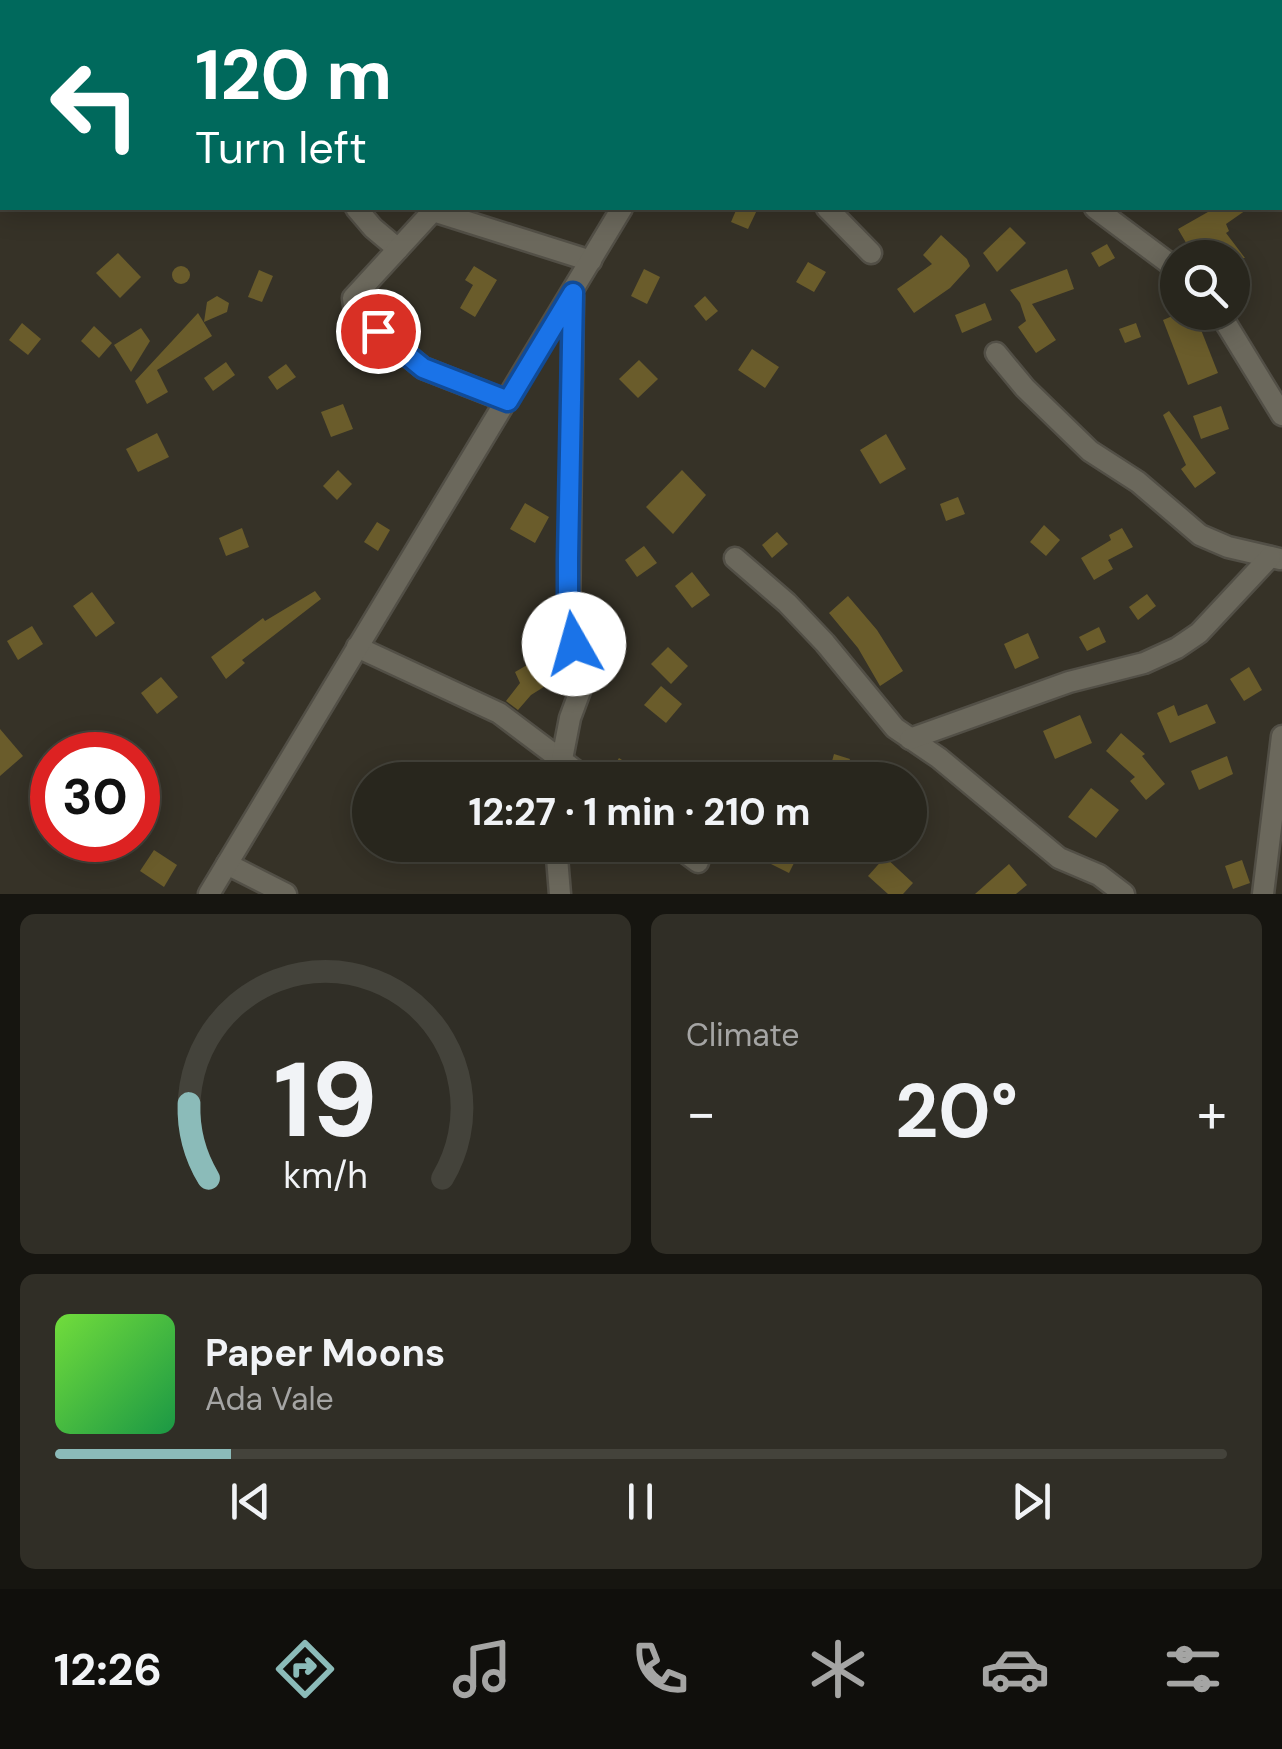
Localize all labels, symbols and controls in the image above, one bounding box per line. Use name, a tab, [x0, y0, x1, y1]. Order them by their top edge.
text: 120 m	[195, 30, 392, 121]
icon: left	[30, 40, 160, 170]
text: Turn left	[195, 118, 367, 177]
map controls	[1160, 240, 1250, 330]
button: search	[1160, 240, 1250, 330]
pin	[336, 289, 421, 374]
icon: arrive	[351, 304, 406, 359]
position arrow	[522, 592, 626, 696]
speed limit sign: 30	[30, 732, 160, 862]
text: 12:27 · 1 min · 210 m	[469, 787, 810, 837]
text: Climate	[686, 1014, 800, 1056]
text: 19	[274, 1033, 377, 1168]
text: 20°	[895, 1063, 1018, 1160]
text: −	[686, 1077, 716, 1149]
text: +	[1197, 1077, 1227, 1149]
text: km/h	[283, 1153, 368, 1199]
text: Paper Moons	[205, 1328, 445, 1378]
text: Ada Vale	[205, 1378, 334, 1420]
icon: previous	[223, 1474, 278, 1529]
icon: pause	[613, 1474, 668, 1529]
icon: next	[1004, 1474, 1059, 1529]
icon: directions	[270, 1634, 340, 1704]
icon: music	[447, 1634, 517, 1704]
icon: phone	[625, 1634, 695, 1704]
icon: climate	[803, 1634, 873, 1704]
icon: car	[980, 1634, 1050, 1704]
icon: filters	[1158, 1634, 1228, 1704]
text: 12:26	[54, 1640, 162, 1699]

